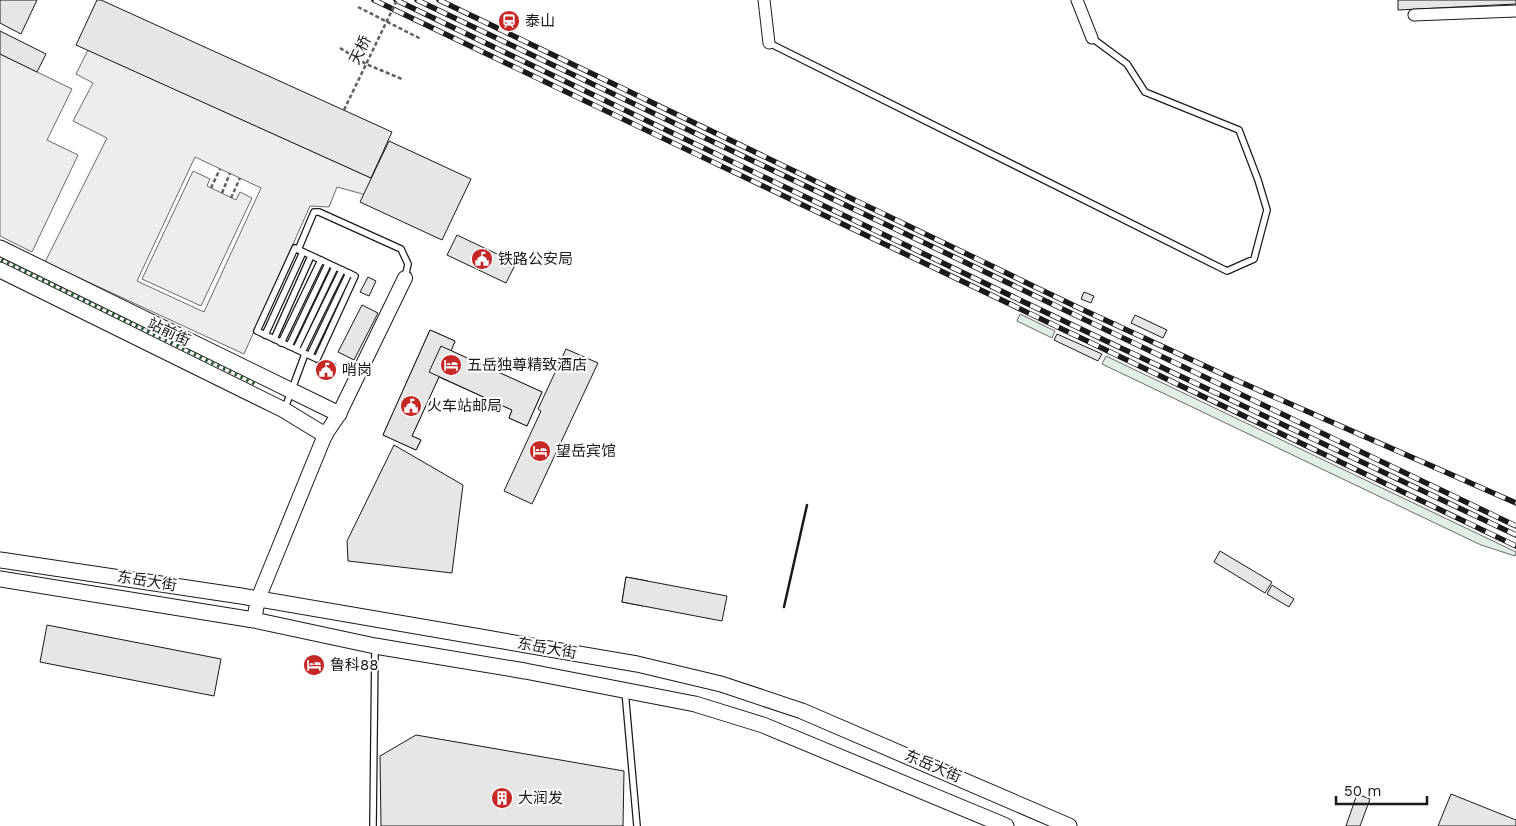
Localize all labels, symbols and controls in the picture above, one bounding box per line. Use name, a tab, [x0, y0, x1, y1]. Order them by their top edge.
station icon: 泰山	[497, 9, 521, 33]
place label: 泰山	[525, 12, 555, 30]
street label: 天桥	[345, 33, 375, 67]
public building icon: 铁路公安局	[470, 247, 494, 271]
place label: 铁路公安局	[498, 250, 573, 268]
street label: 站前街	[145, 314, 193, 350]
hotel icon: 五岳独尊精致酒店	[439, 353, 463, 377]
place label: 五岳独尊精致酒店	[467, 356, 587, 374]
public building icon: 哨岗	[314, 358, 338, 382]
place label: 哨岗	[342, 361, 372, 379]
public building icon: 火车站邮局	[399, 394, 423, 418]
place label: 火车站邮局	[427, 397, 502, 415]
hotel icon: 望岳宾馆	[528, 439, 552, 463]
place label: 望岳宾馆	[556, 442, 616, 460]
street label: 东岳大街	[116, 567, 178, 595]
street label: 东岳大街	[516, 634, 578, 662]
hotel icon: 鲁科88	[302, 653, 326, 677]
place label: 鲁科88	[330, 656, 378, 674]
street label: 东岳大街	[902, 746, 964, 786]
scale bar	[1336, 774, 1427, 806]
text: 50 m	[1344, 782, 1381, 800]
building icon: 大润发	[490, 786, 514, 810]
place label: 大润发	[518, 789, 563, 807]

